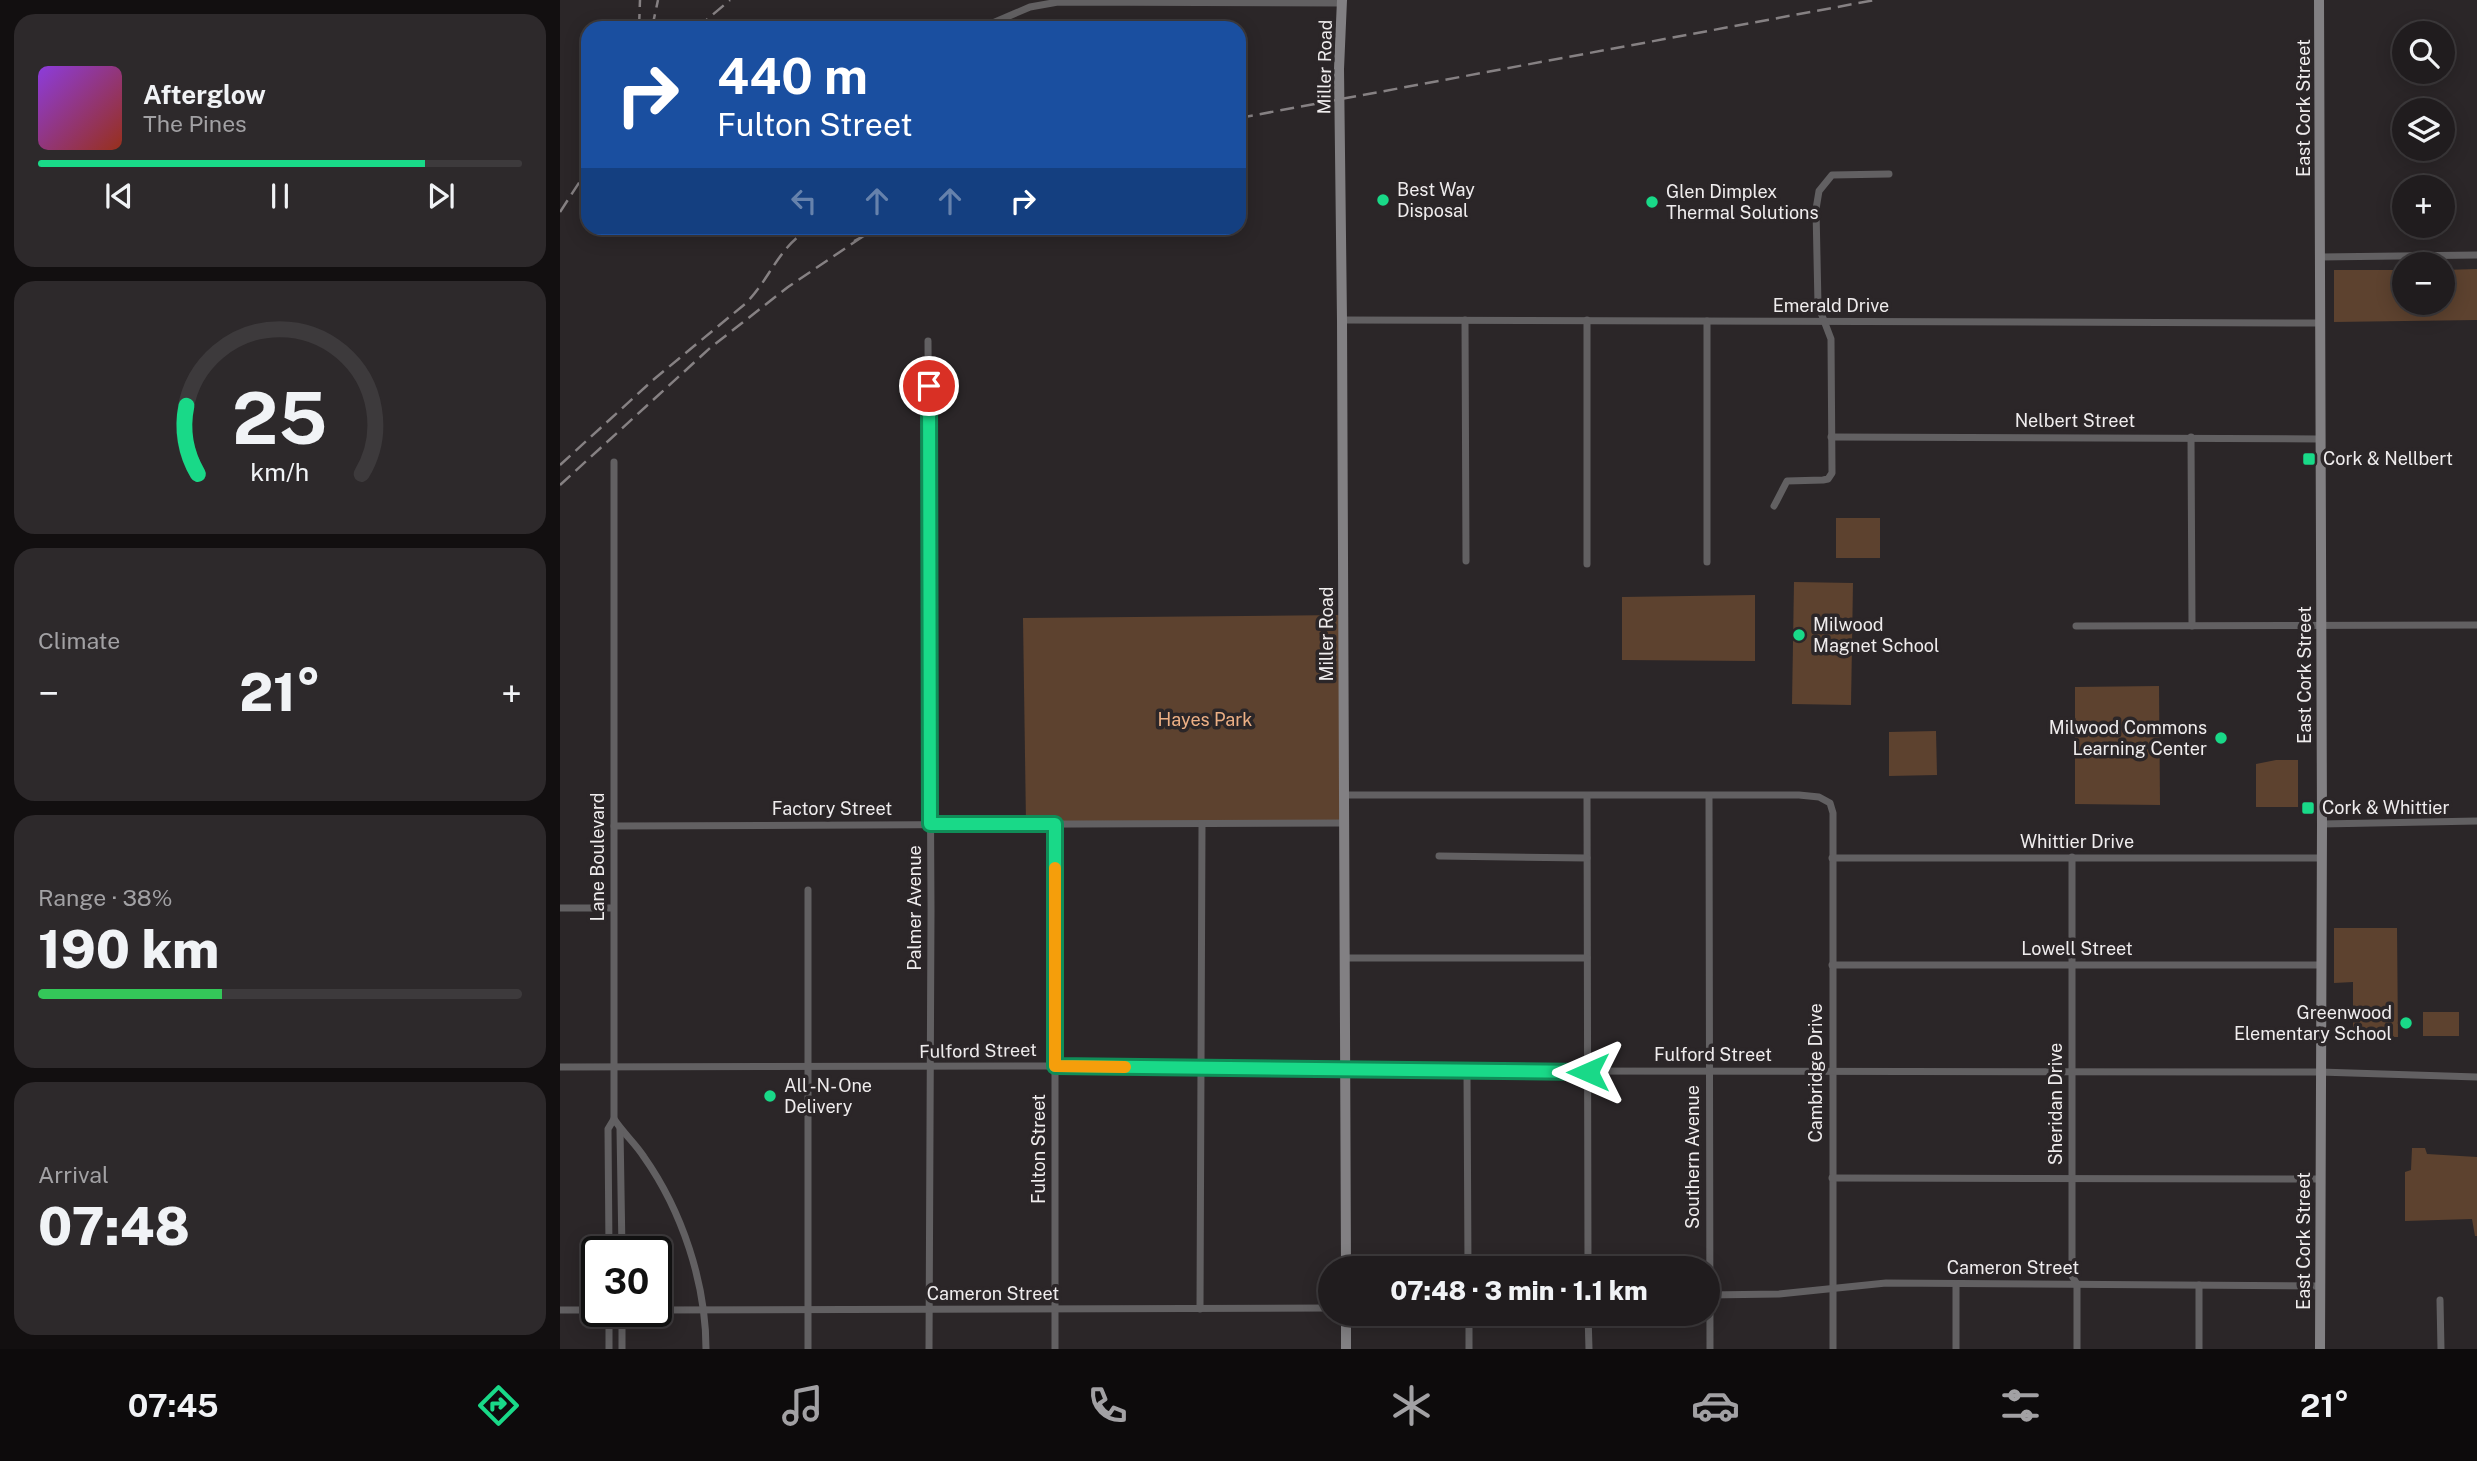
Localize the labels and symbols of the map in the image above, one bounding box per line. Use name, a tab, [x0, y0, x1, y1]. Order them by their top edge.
street label: Miller Road	[1313, 19, 1336, 115]
street label: East Cork Street	[2293, 39, 2314, 177]
place label: Best Way Disposal	[1397, 179, 1475, 221]
place label: Glen Dimplex Thermal Solutions	[1666, 181, 1819, 223]
marker: Best Way Disposal	[1375, 192, 1391, 208]
marker: Glen Dimplex Thermal Solutions	[1644, 194, 1660, 210]
street label: Emerald Drive	[1773, 295, 1889, 316]
pin	[899, 356, 959, 416]
street label: Nelbert Street	[2015, 410, 2135, 431]
place label: Cork & Nellbert	[2323, 448, 2453, 469]
marker: Cork & Nellbert	[2301, 451, 2317, 467]
street label: Miller Road	[1316, 587, 1337, 681]
street label: East Cork Street	[2294, 606, 2315, 744]
place label: Milwood Magnet School	[1813, 614, 1940, 656]
marker: Milwood Magnet School	[1791, 627, 1807, 643]
park label: Hayes Park	[1158, 709, 1252, 730]
place label: Milwood Commons Learning Center	[2049, 717, 2207, 759]
marker: Milwood Commons Learning Center	[2213, 730, 2229, 746]
street label: Lane Boulevard	[587, 792, 608, 922]
place label: Cork & Whittier	[2322, 797, 2450, 818]
street label: Factory Street	[772, 798, 892, 819]
marker: Cork & Whittier	[2300, 800, 2316, 816]
street label: Whittier Drive	[2020, 831, 2134, 852]
street label: Palmer Avenue	[904, 845, 925, 971]
street label: Lowell Street	[2021, 938, 2133, 959]
place label: Greenwood Elementary School	[2234, 1002, 2392, 1044]
street label: Cambridge Drive	[1805, 1003, 1826, 1143]
marker: Greenwood Elementary School	[2398, 1015, 2414, 1031]
position arrow	[1551, 1035, 1625, 1109]
street label: Fulford Street	[919, 1039, 1037, 1062]
street label: Sheridan Drive	[2045, 1043, 2066, 1165]
street label: Fulford Street	[1654, 1044, 1772, 1065]
place label: All -N- One Delivery	[784, 1075, 872, 1117]
street label: Southern Avenue	[1682, 1085, 1703, 1229]
marker: All -N- One Delivery	[762, 1088, 778, 1104]
street label: Fulton Street	[1028, 1094, 1049, 1204]
street label: East Cork Street	[2293, 1172, 2314, 1310]
speed limit sign: 30	[581, 1236, 672, 1327]
street label: Cameron Street	[1947, 1257, 2079, 1278]
street label: Cameron Street	[927, 1283, 1059, 1304]

